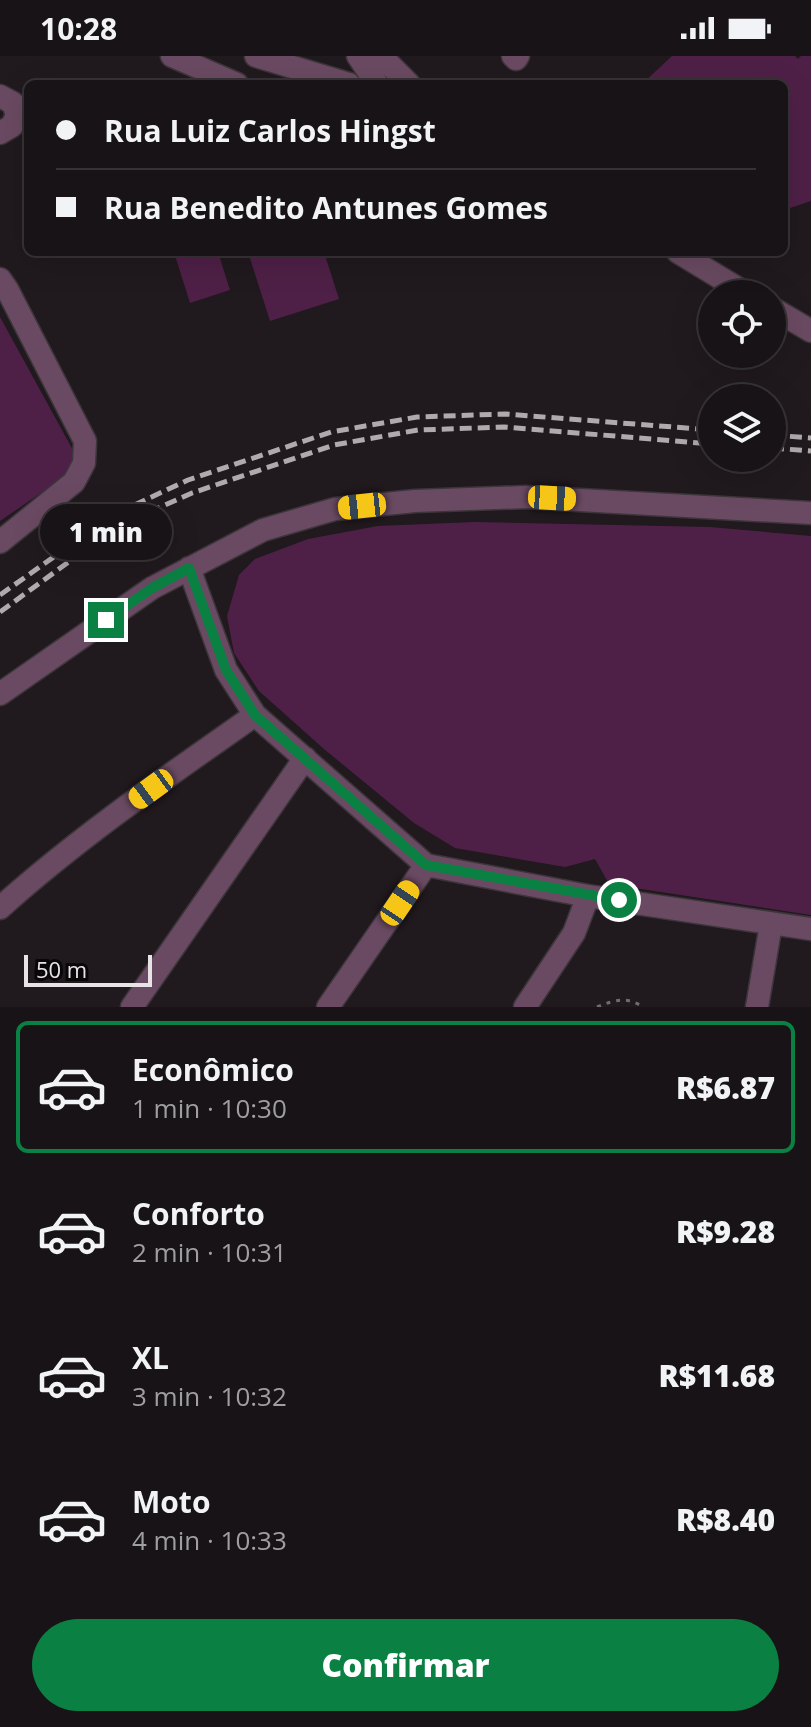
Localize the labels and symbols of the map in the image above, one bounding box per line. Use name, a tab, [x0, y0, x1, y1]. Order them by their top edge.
car	[527, 485, 577, 511]
car	[337, 492, 387, 520]
callout: 1 min	[40, 504, 172, 560]
route end	[88, 602, 124, 638]
car	[125, 765, 177, 813]
car	[377, 876, 423, 930]
route start	[601, 882, 637, 918]
scale bar	[24, 951, 152, 987]

